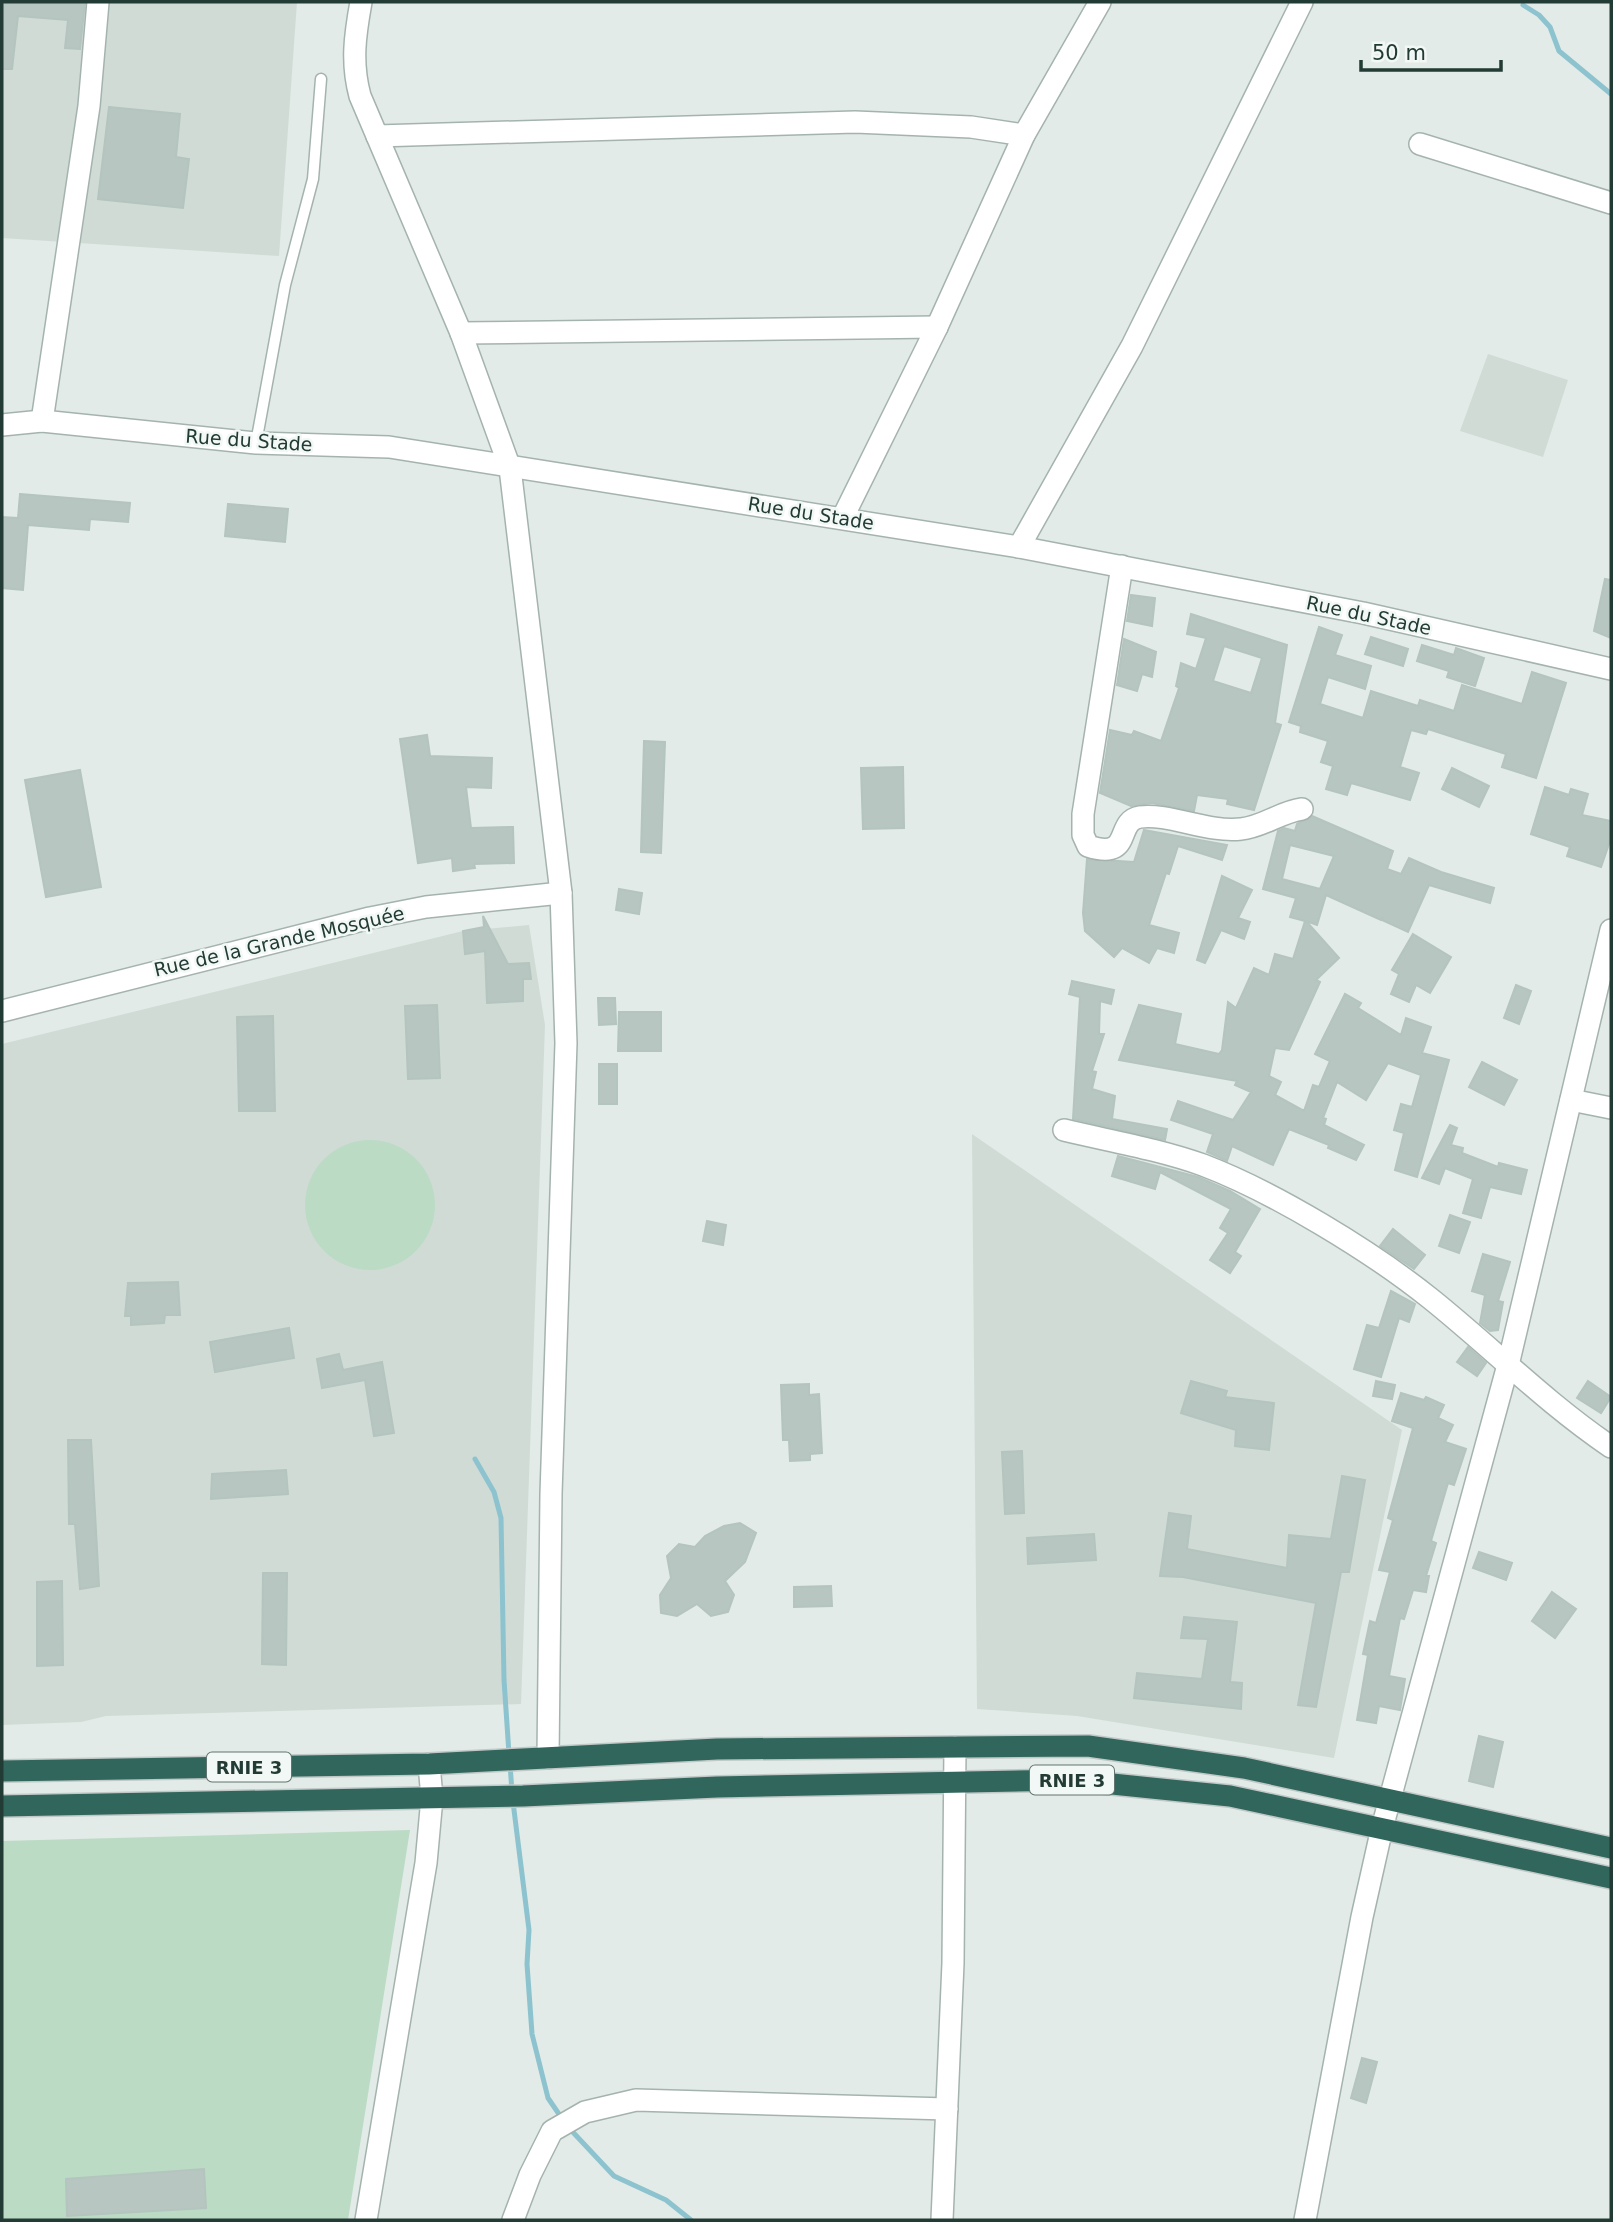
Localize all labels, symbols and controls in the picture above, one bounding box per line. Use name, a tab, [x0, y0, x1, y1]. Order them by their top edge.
scale bar	[1361, 28, 1501, 72]
text: 50 m	[1372, 41, 1426, 65]
street label: Rue du Stade	[185, 425, 313, 455]
street label: Rue du Stade	[746, 492, 876, 534]
street label: Rue du Stade	[1305, 591, 1433, 639]
street label: Rue de la Grande Mosquée	[152, 901, 406, 981]
road number: RNIE 3	[207, 1752, 291, 1782]
road number: RNIE 3	[1030, 1765, 1114, 1794]

